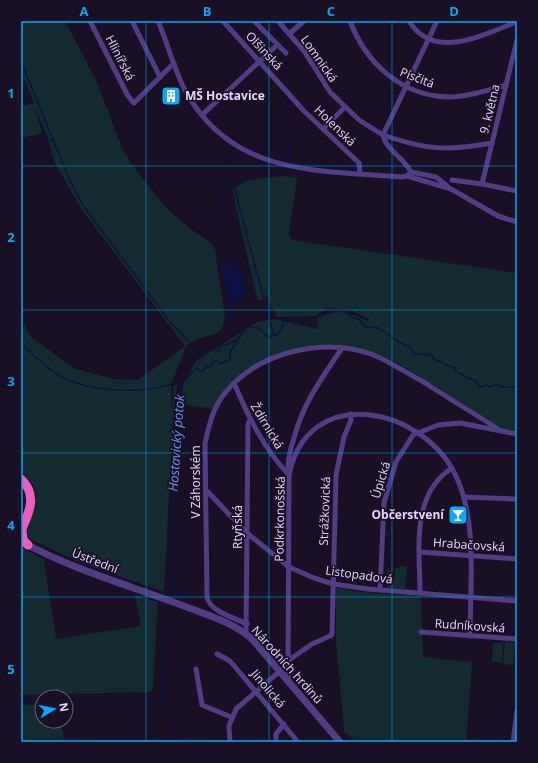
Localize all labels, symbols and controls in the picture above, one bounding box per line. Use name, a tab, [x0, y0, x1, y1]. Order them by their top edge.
text: A	[80, 2, 89, 20]
text: B	[203, 2, 212, 20]
text: C	[327, 2, 335, 20]
text: D	[449, 2, 459, 20]
street label: Olšinská	[242, 28, 287, 74]
street label: Hlinířská	[102, 32, 139, 83]
street label: Lomnická	[297, 32, 342, 86]
street label: Písčitá	[397, 63, 437, 92]
street label: 9. května	[475, 82, 504, 135]
text: 1	[7, 84, 15, 102]
building icon: MŠ Hostavice	[160, 85, 182, 107]
place label: MŠ Hostavice	[185, 87, 265, 104]
street label: Holenská	[311, 102, 360, 150]
text: 2	[7, 228, 15, 246]
text: 3	[7, 372, 15, 390]
water label: Hostavický potok	[164, 393, 188, 492]
street label: Ždírnická	[247, 399, 288, 452]
street label: V Záhorském	[187, 445, 204, 519]
street label: Úpická	[367, 459, 394, 500]
street label: Podkrkonošská	[270, 476, 289, 562]
street label: Strážkovická	[315, 476, 334, 546]
bar icon: Občerstvení	[447, 504, 469, 526]
street label: Rtyňská	[229, 505, 246, 549]
place label: Občerstvení	[372, 506, 445, 523]
text: 4	[7, 516, 15, 534]
street label: Hrabačovská	[432, 534, 506, 555]
street label: Ústřední	[70, 544, 122, 577]
street label: Listopadová	[324, 561, 394, 588]
street label: Rudníkovská	[434, 615, 506, 636]
street label: Národních hrdinů	[248, 622, 327, 707]
text: 5	[7, 660, 15, 678]
street label: Jinolická	[247, 665, 290, 712]
north arrow	[34, 689, 74, 729]
text: N	[56, 701, 73, 713]

